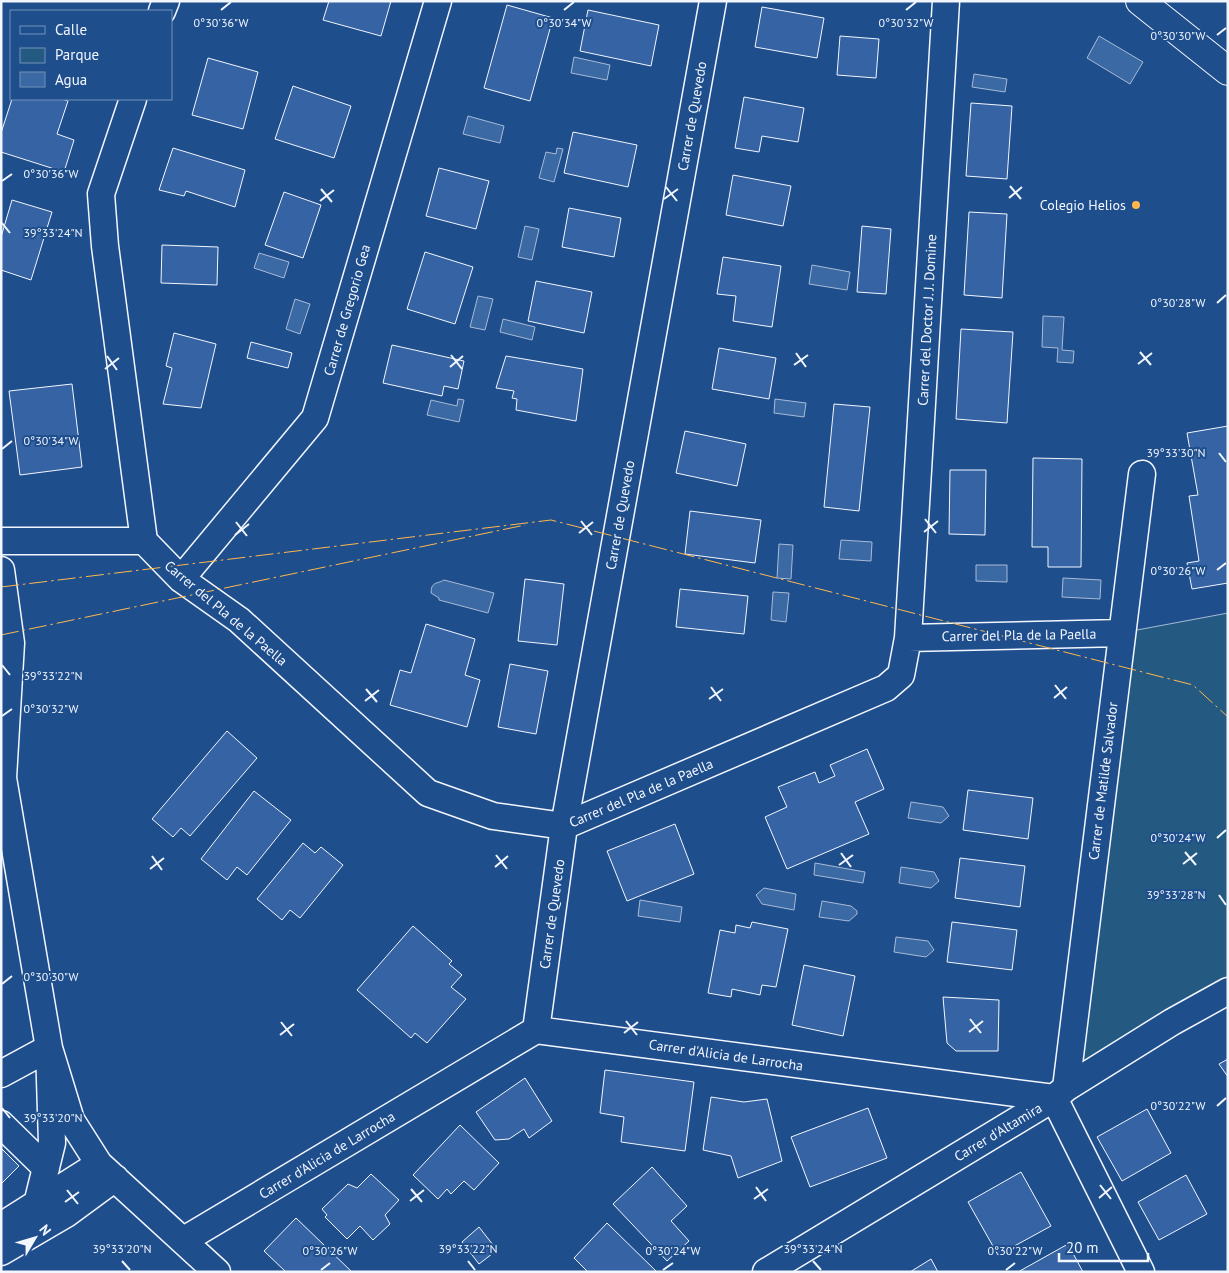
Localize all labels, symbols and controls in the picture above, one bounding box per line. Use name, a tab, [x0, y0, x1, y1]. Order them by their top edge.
legend	[10, 10, 172, 100]
text: 0°30'36"W	[194, 15, 248, 30]
text: 0°30'34"W	[537, 15, 591, 30]
text: 0°30'32"W	[879, 15, 933, 30]
text: Calle	[55, 20, 87, 39]
text: 0°30'30"W	[1151, 28, 1205, 43]
text: Parque	[55, 45, 99, 64]
street label: Carrer de Quevedo	[674, 60, 710, 172]
text: Agua	[55, 70, 87, 89]
text: 0°30'36"W	[24, 166, 78, 181]
place label: Colegio Helios	[1040, 196, 1126, 214]
marker: Colegio Helios	[1130, 199, 1142, 211]
text: 39°33'24"N	[23, 225, 83, 240]
street label: Carrer del Doctor J. J. Domine	[914, 234, 940, 406]
street label: Carrer de Gregorio Gea	[320, 242, 374, 378]
text: 0°30'28"W	[1151, 295, 1205, 310]
text: 0°30'34"W	[24, 433, 78, 448]
text: 39°33'30"N	[1146, 445, 1206, 460]
street label: Carrer de Quevedo	[602, 459, 638, 571]
street label: Carrer del Pla de la Paella	[161, 556, 291, 670]
text: 0°30'26"W	[1151, 563, 1205, 578]
street label: Carrer del Pla de la Paella	[942, 625, 1096, 645]
text: 39°33'22"N	[23, 668, 83, 683]
text: 0°30'32"W	[24, 701, 78, 716]
street label: Carrer de Matilde Salvador	[1084, 701, 1122, 861]
street label: Carrer del Pla de la Paella	[566, 754, 716, 831]
text: 0°30'24"W	[1151, 830, 1205, 845]
street label: Carrer de Quevedo	[535, 858, 569, 970]
text: 39°33'28"N	[1146, 887, 1206, 902]
text: 0°30'30"W	[24, 969, 78, 984]
street label: Carrer d'Alicia de Larrocha	[648, 1035, 804, 1075]
text: 0°30'22"W	[1151, 1098, 1205, 1113]
street label: Carrer d'Altamira	[951, 1099, 1045, 1165]
street label: Carrer d'Alicia de Larrocha	[256, 1107, 398, 1203]
text: 39°33'20"N	[23, 1110, 83, 1125]
north arrow	[10, 1213, 60, 1263]
text: N	[35, 1221, 55, 1239]
scale bar	[1059, 1230, 1148, 1262]
text: 20 m	[1066, 1238, 1099, 1257]
text: 39°33'20"N	[92, 1241, 152, 1256]
text: 39°33'22"N	[438, 1241, 498, 1256]
text: 39°33'24"N	[783, 1241, 843, 1256]
text: 0°30'26"W	[303, 1243, 357, 1258]
text: 0°30'24"W	[646, 1243, 700, 1258]
text: 0°30'22"W	[988, 1243, 1042, 1258]

